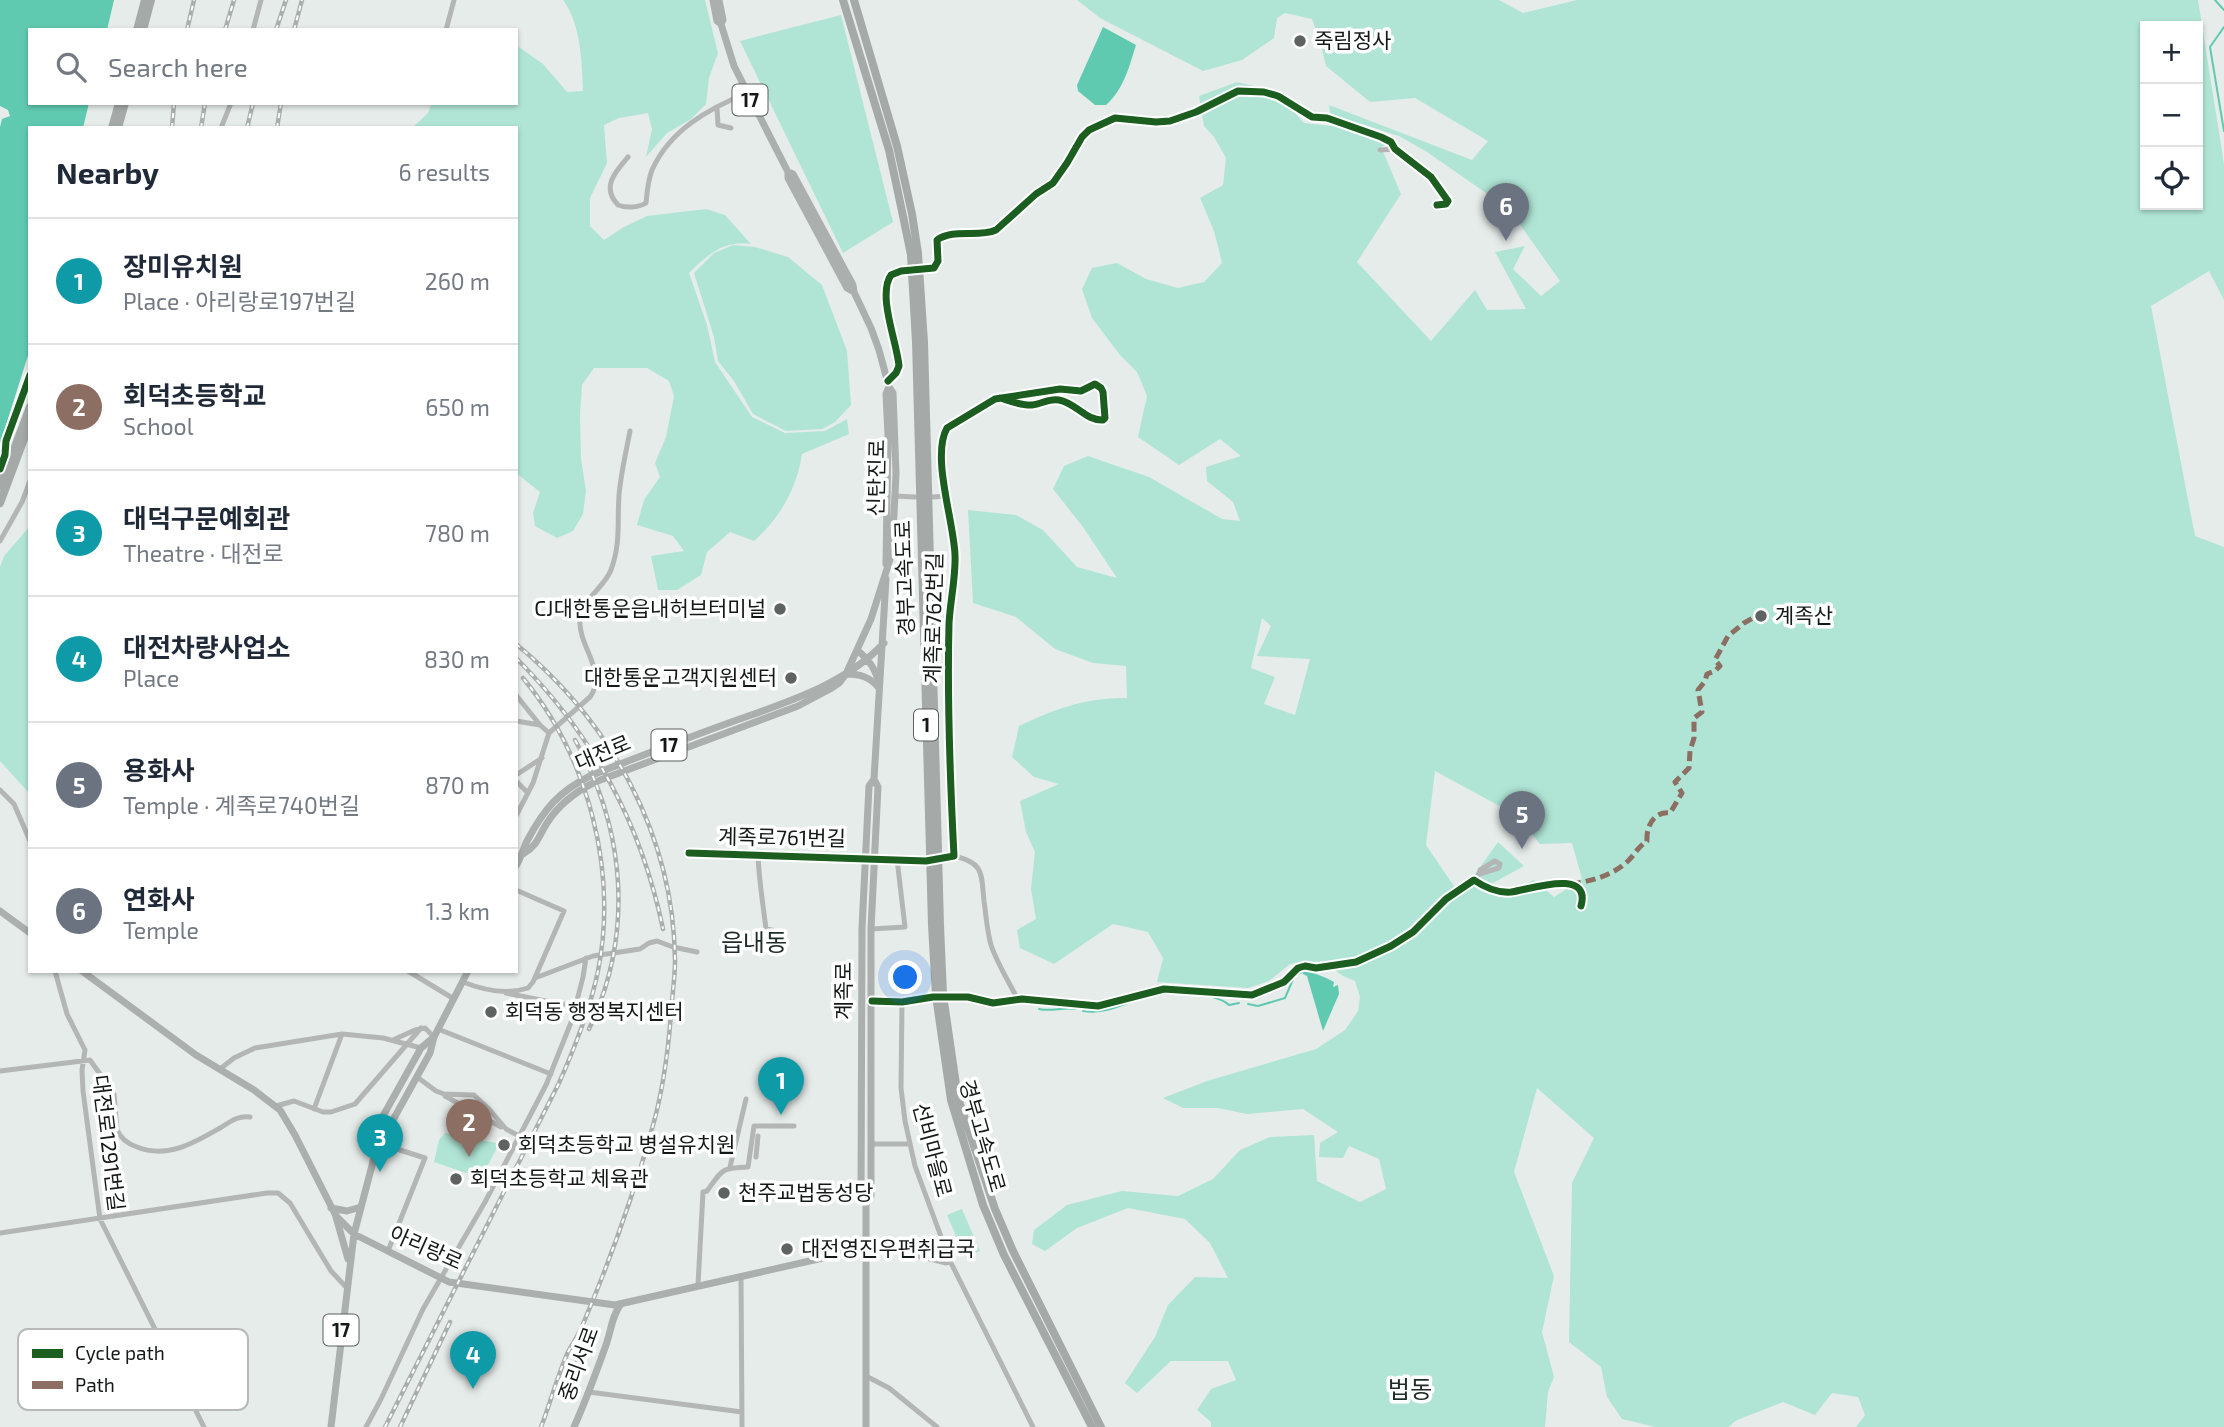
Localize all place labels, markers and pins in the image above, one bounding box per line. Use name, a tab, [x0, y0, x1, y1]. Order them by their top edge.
place label: 죽림정사	[1314, 27, 1391, 52]
marker: 죽림정사	[1292, 33, 1308, 49]
pin: 6	[1483, 183, 1529, 241]
place label: CJ대한통운읍내허브터미널	[534, 595, 766, 620]
marker: CJ대한통운읍내허브터미널	[772, 601, 788, 617]
place label: 계족산	[1775, 602, 1833, 627]
marker: 계족산	[1753, 608, 1769, 624]
place label: 대한통운고객지원센터	[584, 664, 777, 689]
marker: 대한통운고객지원센터	[783, 670, 799, 686]
pin: 5	[1499, 791, 1545, 849]
place label: 회덕동 행정복지센터	[505, 998, 684, 1023]
marker: 회덕동 행정복지센터	[483, 1004, 499, 1020]
pin: 1	[758, 1057, 804, 1115]
pin: 2	[446, 1099, 492, 1157]
pin: 3	[357, 1114, 403, 1172]
place label: 회덕초등학교 병설유치원	[518, 1131, 735, 1156]
marker: 회덕초등학교 병설유치원	[496, 1137, 512, 1153]
place label: 회덕초등학교 체육관	[470, 1165, 649, 1190]
marker: 회덕초등학교 체육관	[448, 1171, 464, 1187]
place label: 천주교법동성당	[738, 1179, 873, 1204]
marker: 천주교법동성당	[716, 1185, 732, 1201]
place label: 대전영진우편취급국	[801, 1235, 975, 1260]
marker: 대전영진우편취급국	[779, 1241, 795, 1257]
pin: 4	[450, 1331, 496, 1389]

